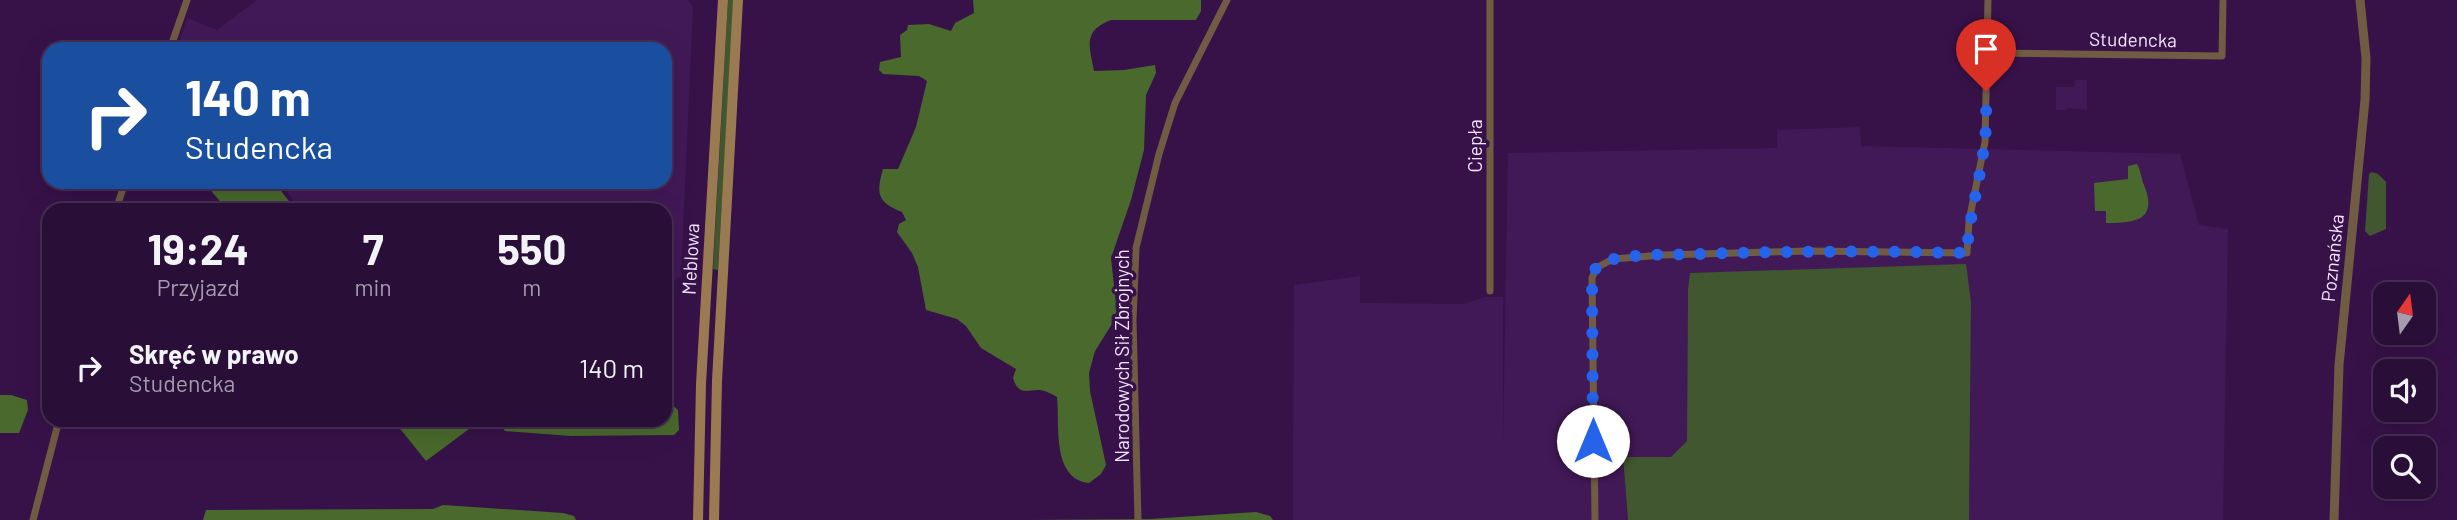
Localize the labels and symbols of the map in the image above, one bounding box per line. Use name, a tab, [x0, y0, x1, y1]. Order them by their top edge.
pin	[1956, 19, 2016, 91]
street label: Studencka	[2089, 27, 2177, 51]
street label: Ciepła	[1463, 119, 1486, 173]
street label: Poznańska	[2316, 213, 2348, 303]
street label: Meblowa	[677, 223, 703, 295]
street label: Narodowych Sił Zbrojnych	[1110, 249, 1133, 463]
north arrow	[2373, 282, 2436, 345]
position arrow	[1556, 404, 1630, 478]

